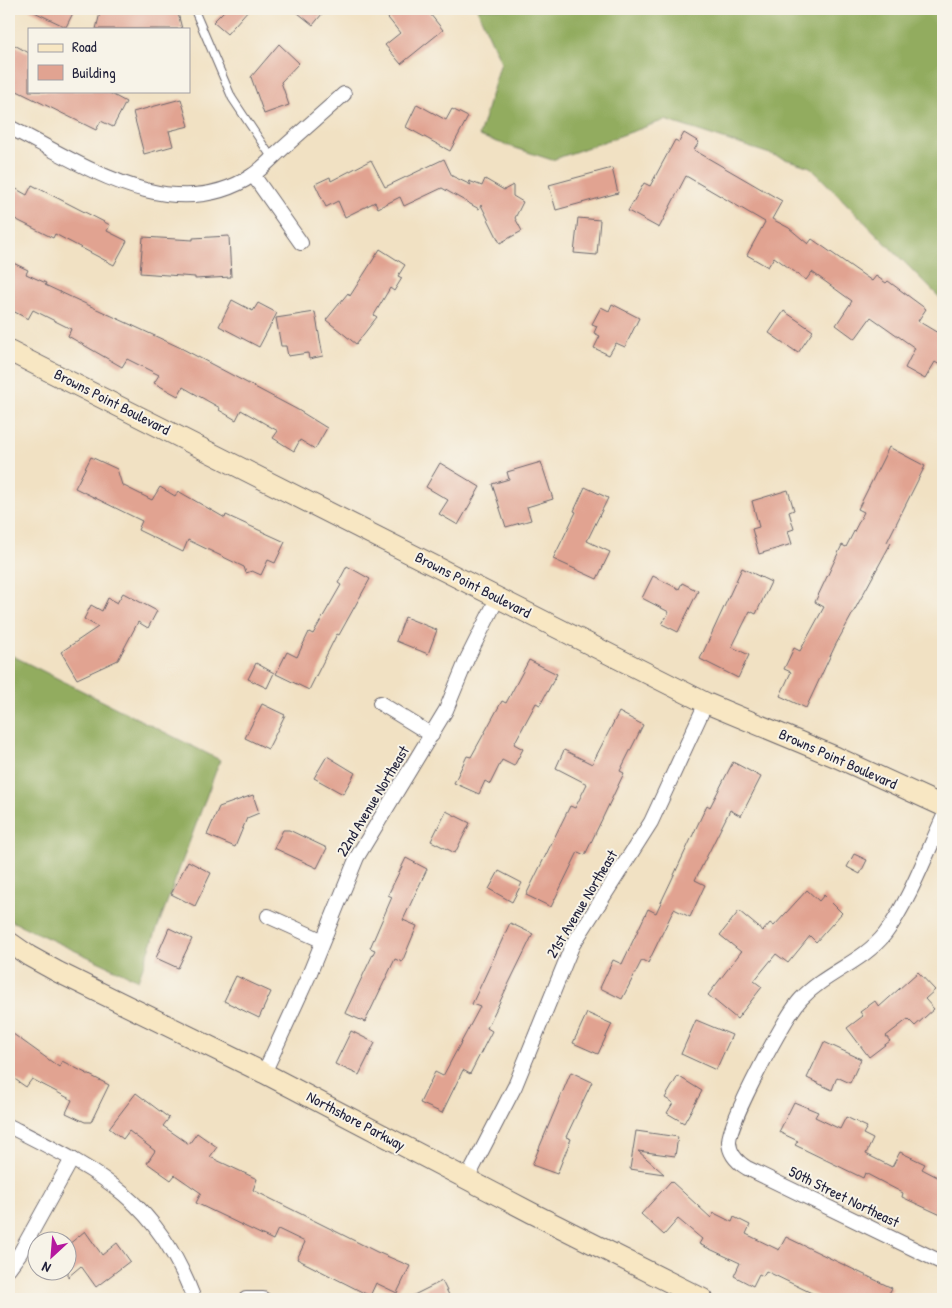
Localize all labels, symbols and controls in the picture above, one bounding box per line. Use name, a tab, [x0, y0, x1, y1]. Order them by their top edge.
legend	[28, 28, 190, 92]
text: Road	[72, 36, 97, 57]
text: Building	[72, 62, 116, 83]
street label: Browns Point Boulevard	[51, 363, 174, 440]
street label: Browns Point Boulevard	[412, 546, 535, 623]
street label: Browns Point Boulevard	[776, 723, 901, 794]
street label: 22nd Avenue Northeast	[331, 741, 414, 860]
street label: 21st Avenue Northeast	[541, 845, 623, 962]
street label: Northshore Parkway	[303, 1086, 409, 1155]
street label: 50th Street Northeast	[786, 1161, 904, 1233]
north arrow	[28, 1230, 78, 1280]
text: N	[38, 1258, 54, 1278]

